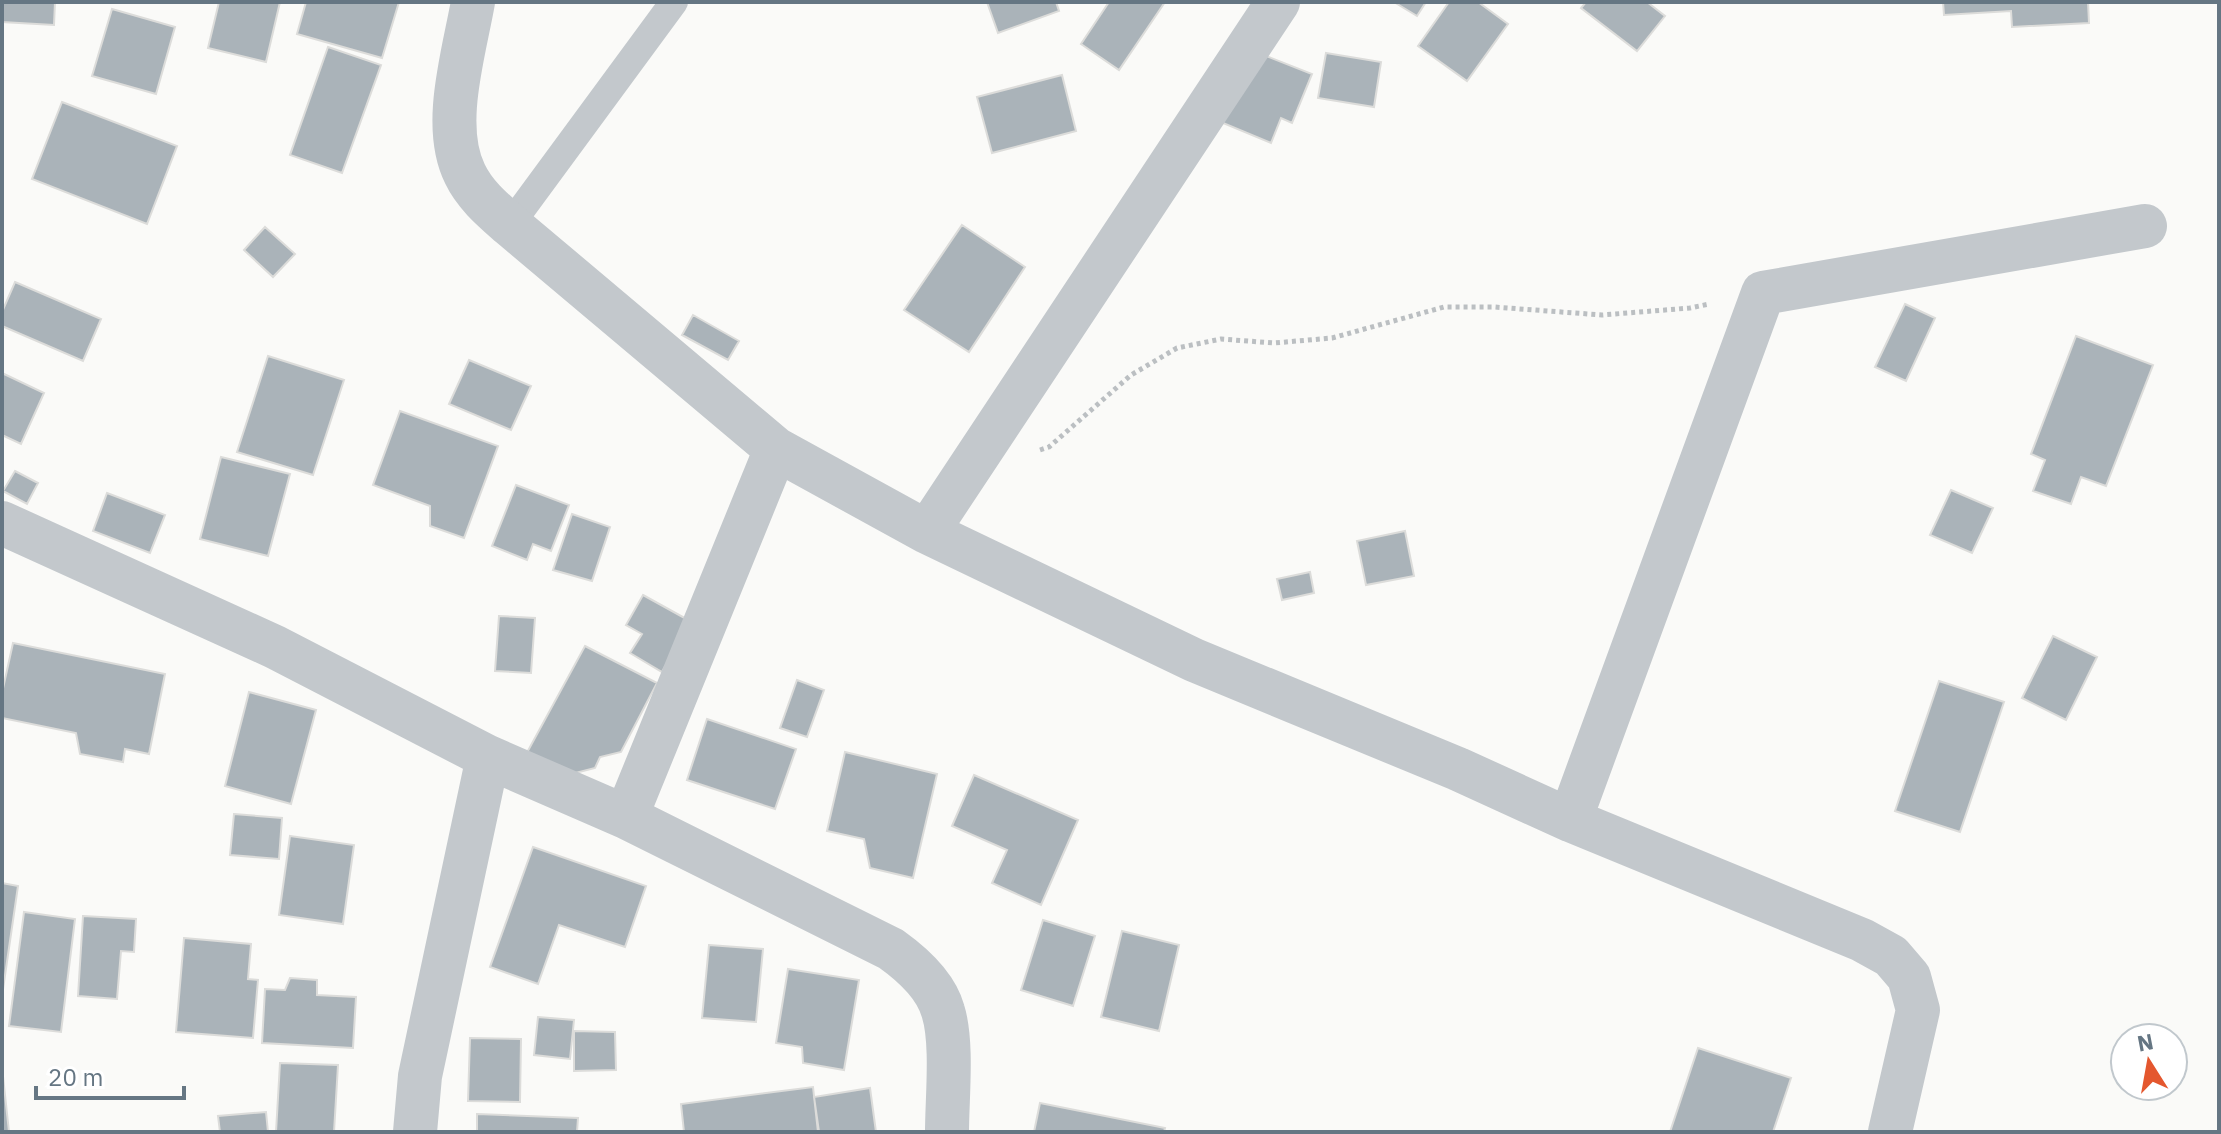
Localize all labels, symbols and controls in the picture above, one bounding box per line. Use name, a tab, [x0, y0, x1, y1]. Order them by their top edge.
north arrow	[2109, 1022, 2189, 1102]
text: N	[2134, 1026, 2156, 1058]
scale bar	[36, 1050, 184, 1100]
text: 20 m	[48, 1061, 103, 1093]

